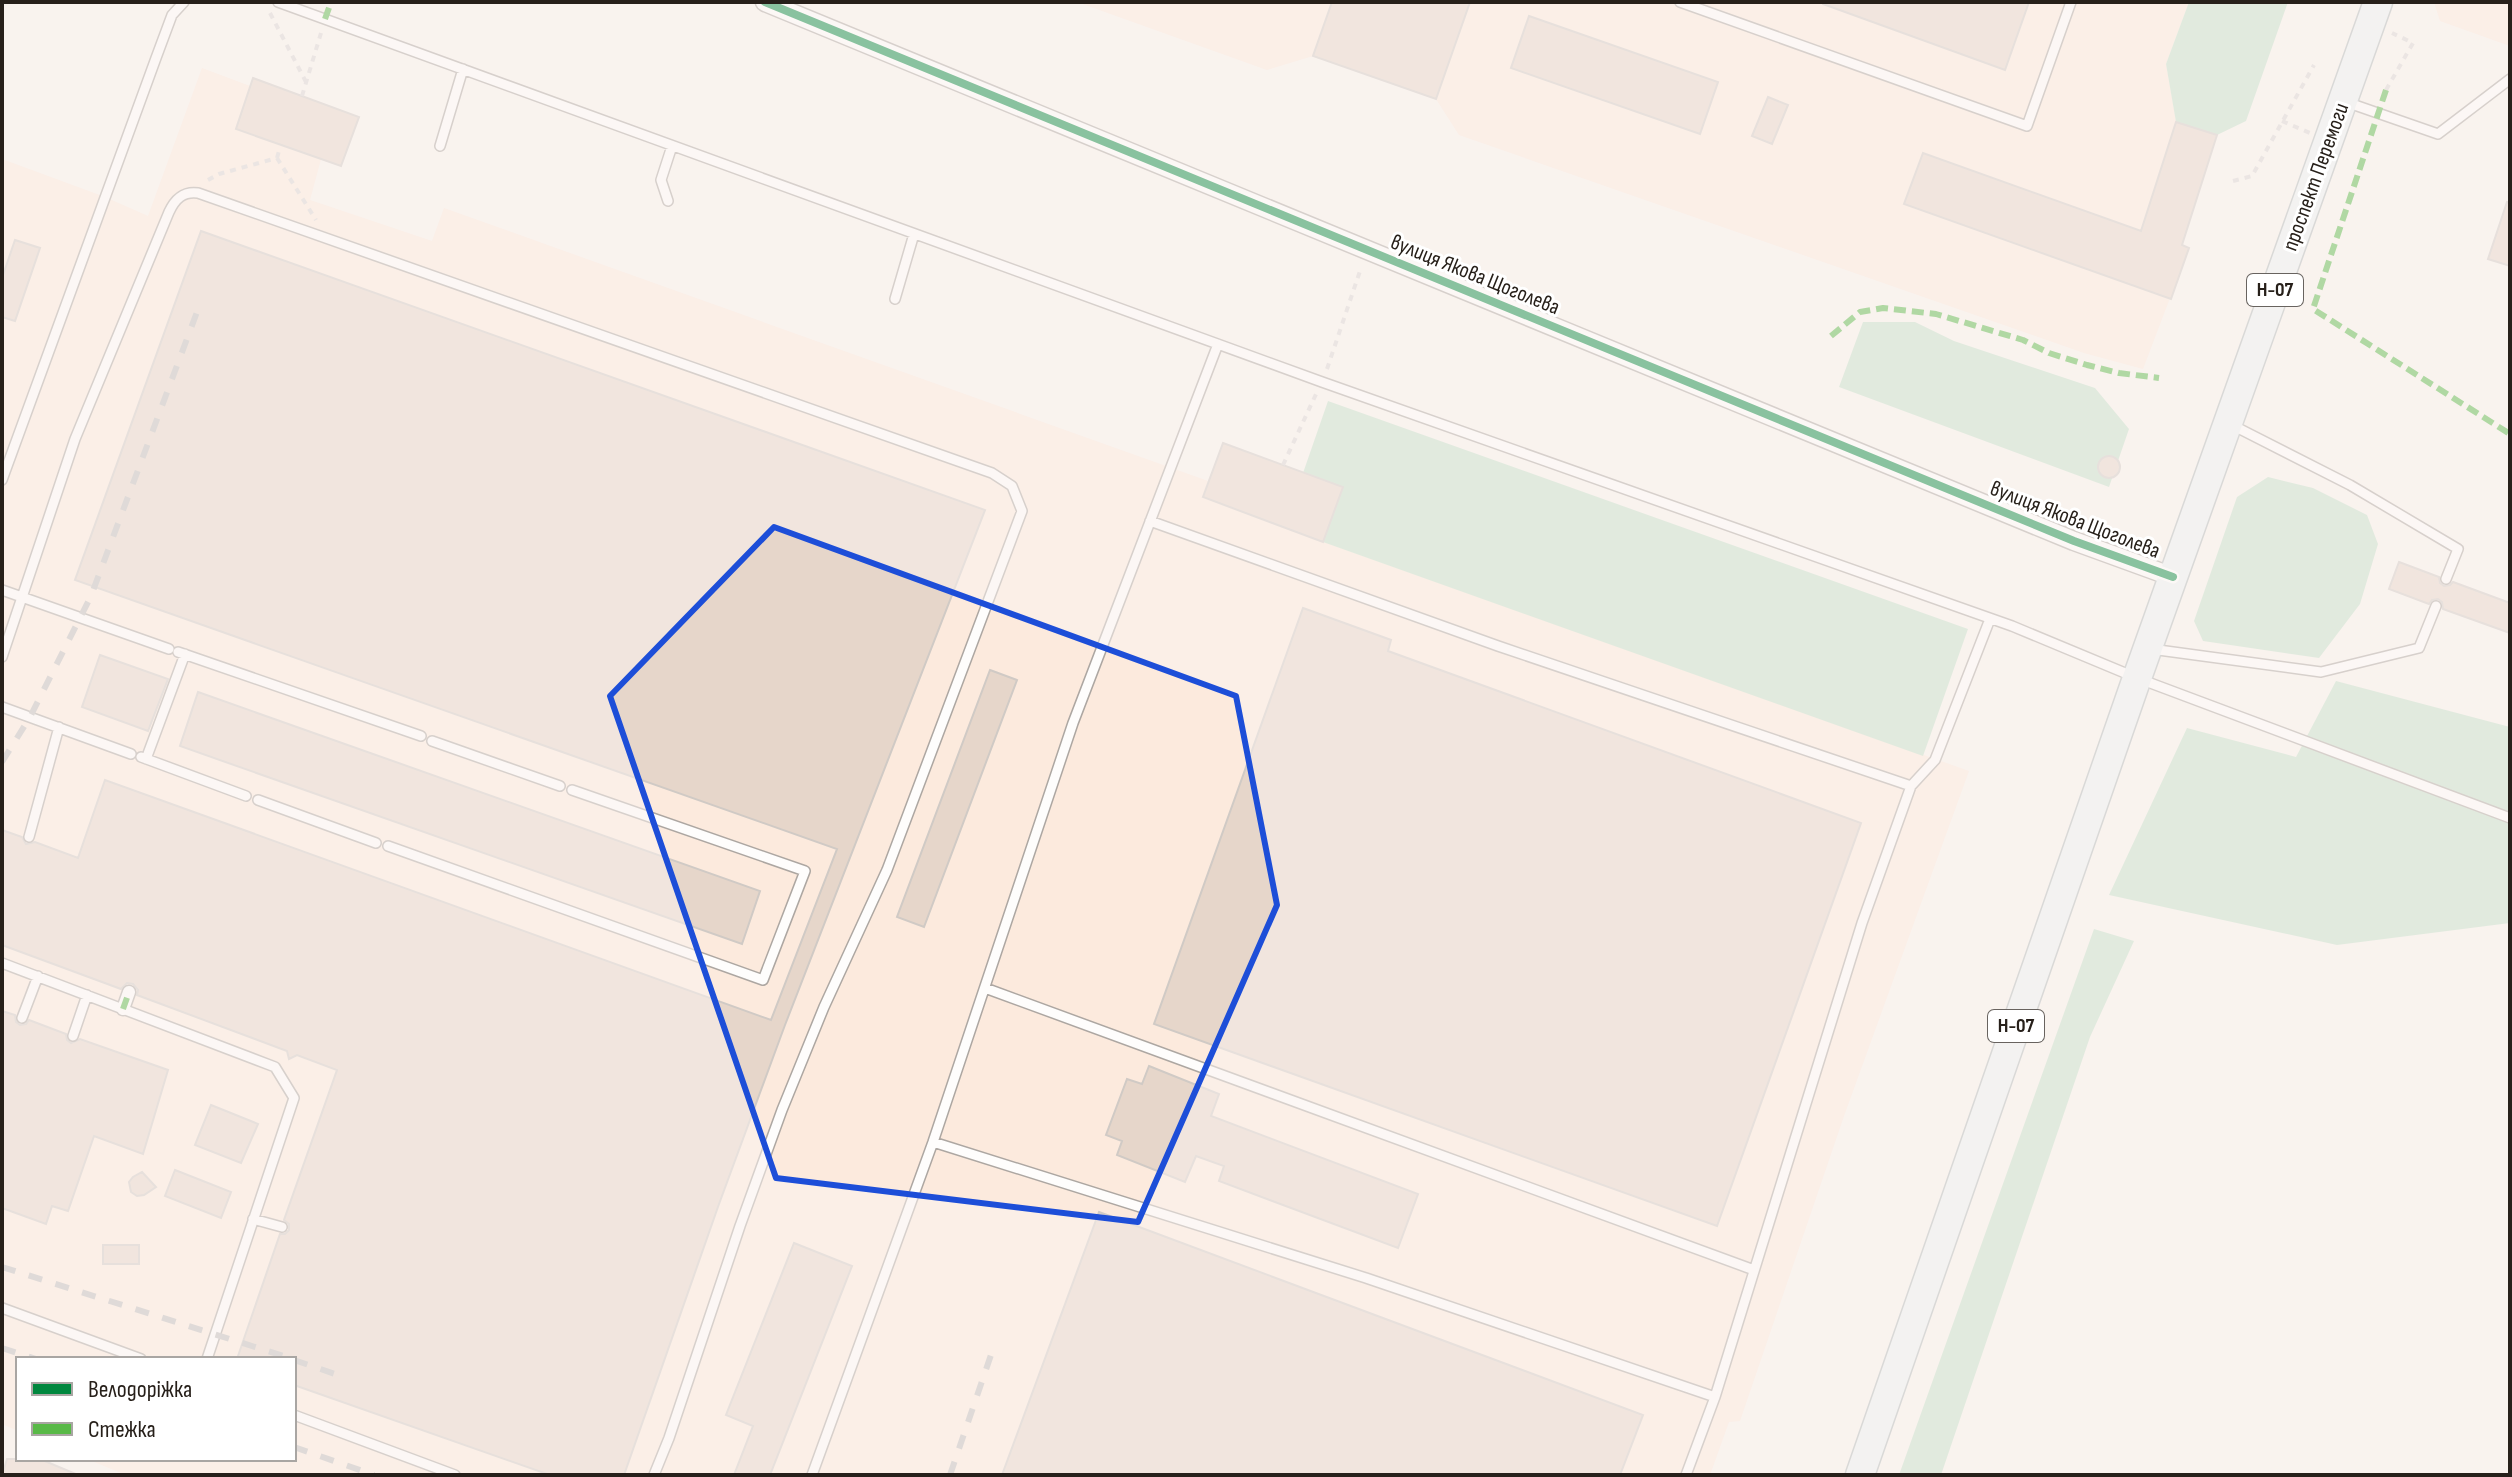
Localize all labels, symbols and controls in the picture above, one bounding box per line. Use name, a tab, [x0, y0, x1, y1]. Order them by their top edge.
street label: проспект Перемоги	[2277, 99, 2355, 255]
street label: вулиця Якова Щоголева	[1387, 229, 1563, 321]
road number: Н-07	[2247, 274, 2303, 306]
street label: вулиця Якова Щоголева	[1986, 475, 2164, 565]
road number: Н-07	[1988, 1010, 2044, 1042]
legend	[16, 1357, 296, 1461]
text: Велодоріжка	[88, 1375, 192, 1404]
text: Стежка	[88, 1415, 156, 1444]

